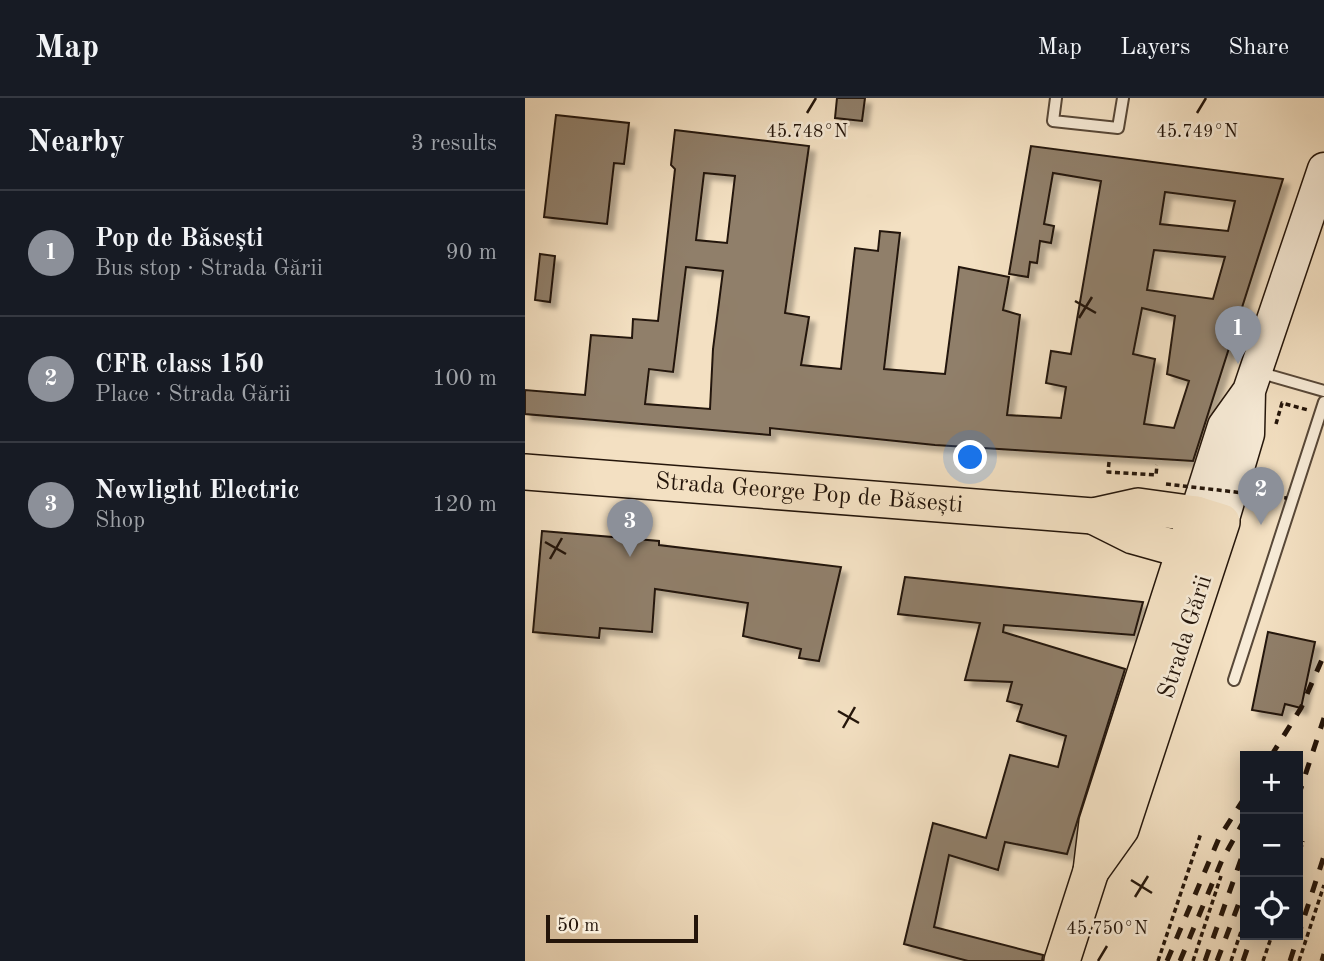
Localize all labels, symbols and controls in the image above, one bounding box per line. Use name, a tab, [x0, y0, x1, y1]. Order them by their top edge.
text: Map	[35, 32, 99, 65]
text: Map	[1038, 36, 1082, 60]
text: Layers	[1120, 36, 1190, 60]
text: Share	[1228, 36, 1289, 60]
text: 45.748°N	[766, 123, 848, 141]
text: 45.749°N	[1156, 123, 1238, 141]
text: Nearby	[28, 128, 125, 158]
text: 3 results	[411, 132, 497, 155]
text: Pop de Băsești	[95, 226, 263, 252]
text: 1	[44, 241, 58, 264]
text: 90 m	[446, 241, 497, 264]
text: Bus stop · Strada Gării	[95, 257, 323, 280]
pin: 1	[1215, 306, 1261, 364]
text: CFR class 150	[95, 352, 264, 378]
text: 2	[44, 367, 58, 390]
text: 100 m	[432, 367, 497, 390]
text: Place · Strada Gării	[95, 383, 291, 406]
your location	[953, 440, 987, 474]
pin: 2	[1238, 467, 1284, 525]
street label: Strada George Pop de Băsești	[654, 470, 964, 518]
text: Newlight Electric	[95, 478, 300, 504]
text: 3	[44, 493, 58, 516]
text: 120 m	[432, 493, 497, 516]
pin: 3	[607, 499, 653, 557]
text: Shop	[95, 509, 145, 532]
street label: Strada Gării	[1155, 572, 1217, 702]
map controls	[1240, 751, 1303, 940]
button: +	[1240, 751, 1303, 814]
button: −	[1240, 814, 1303, 877]
button: locate	[1240, 877, 1303, 940]
scale bar	[546, 912, 698, 944]
text: 50 m	[557, 917, 599, 936]
text: 45.750°N	[1066, 920, 1148, 938]

